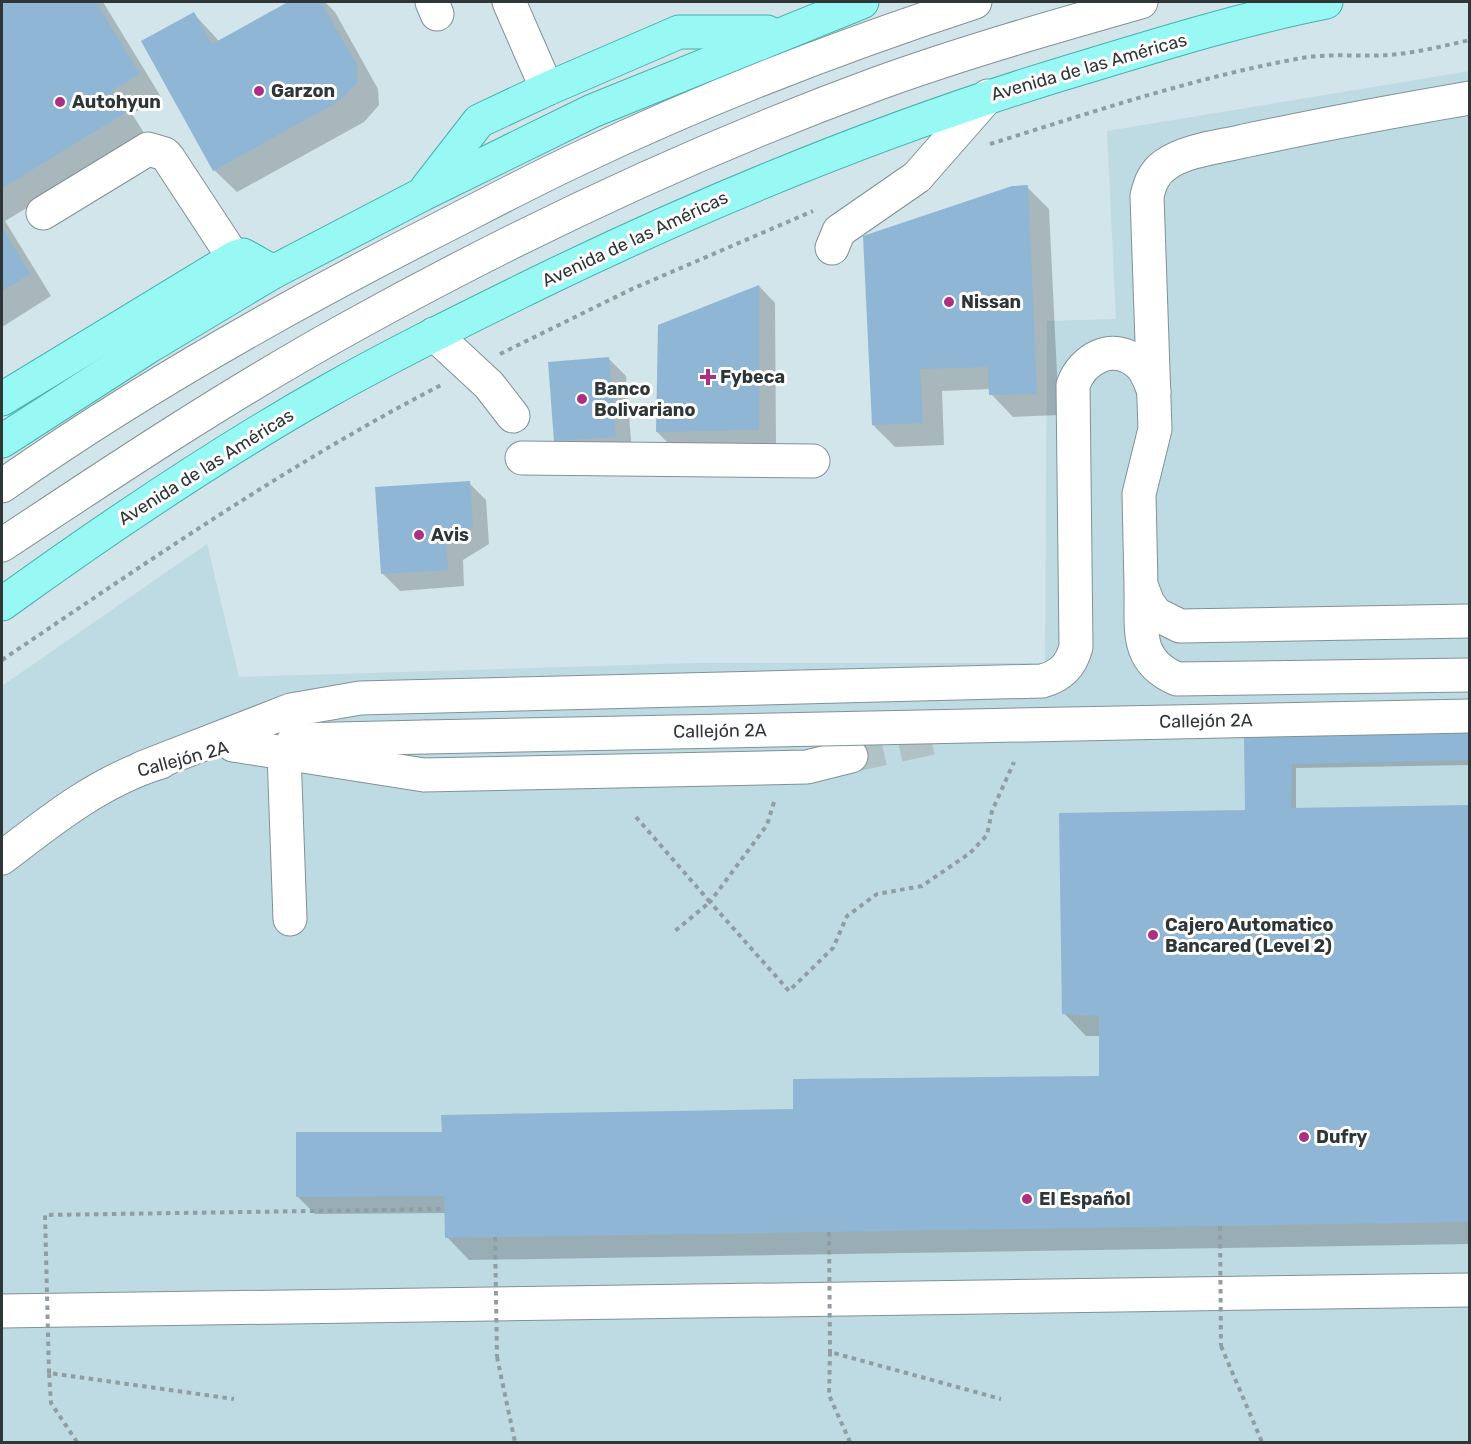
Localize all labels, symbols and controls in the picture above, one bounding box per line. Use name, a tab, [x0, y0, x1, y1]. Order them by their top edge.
street label: Avenida de las Américas	[989, 29, 1189, 105]
place label: Garzon	[271, 80, 335, 102]
marker: Garzon	[252, 84, 266, 98]
place label: Autohyun	[72, 91, 161, 113]
marker: Autohyun	[53, 95, 67, 109]
street label: Avenida de las Américas	[539, 186, 731, 292]
place label: Nissan	[961, 291, 1021, 313]
marker: Nissan	[942, 295, 956, 309]
place label: Fybeca	[720, 366, 785, 388]
marker: Fybeca	[701, 370, 715, 384]
place label: Banco Bolivariano	[594, 378, 695, 421]
marker: Banco Bolivariano	[575, 392, 589, 406]
street label: Avenida de las Américas	[114, 404, 298, 530]
place label: Avis	[431, 524, 469, 546]
marker: Avis	[412, 528, 426, 542]
street label: Callejón 2A	[1159, 709, 1253, 733]
street label: Callejón 2A	[673, 719, 767, 743]
street label: Callejón 2A	[135, 736, 231, 782]
place label: Cajero Automatico Bancared (Level 2)	[1165, 914, 1333, 957]
marker: Cajero Automatico Bancared (Level 2)	[1146, 928, 1160, 942]
place label: Dufry	[1316, 1126, 1368, 1148]
marker: Dufry	[1297, 1130, 1311, 1144]
place label: El Español	[1039, 1188, 1131, 1210]
marker: El Español	[1020, 1192, 1034, 1206]

